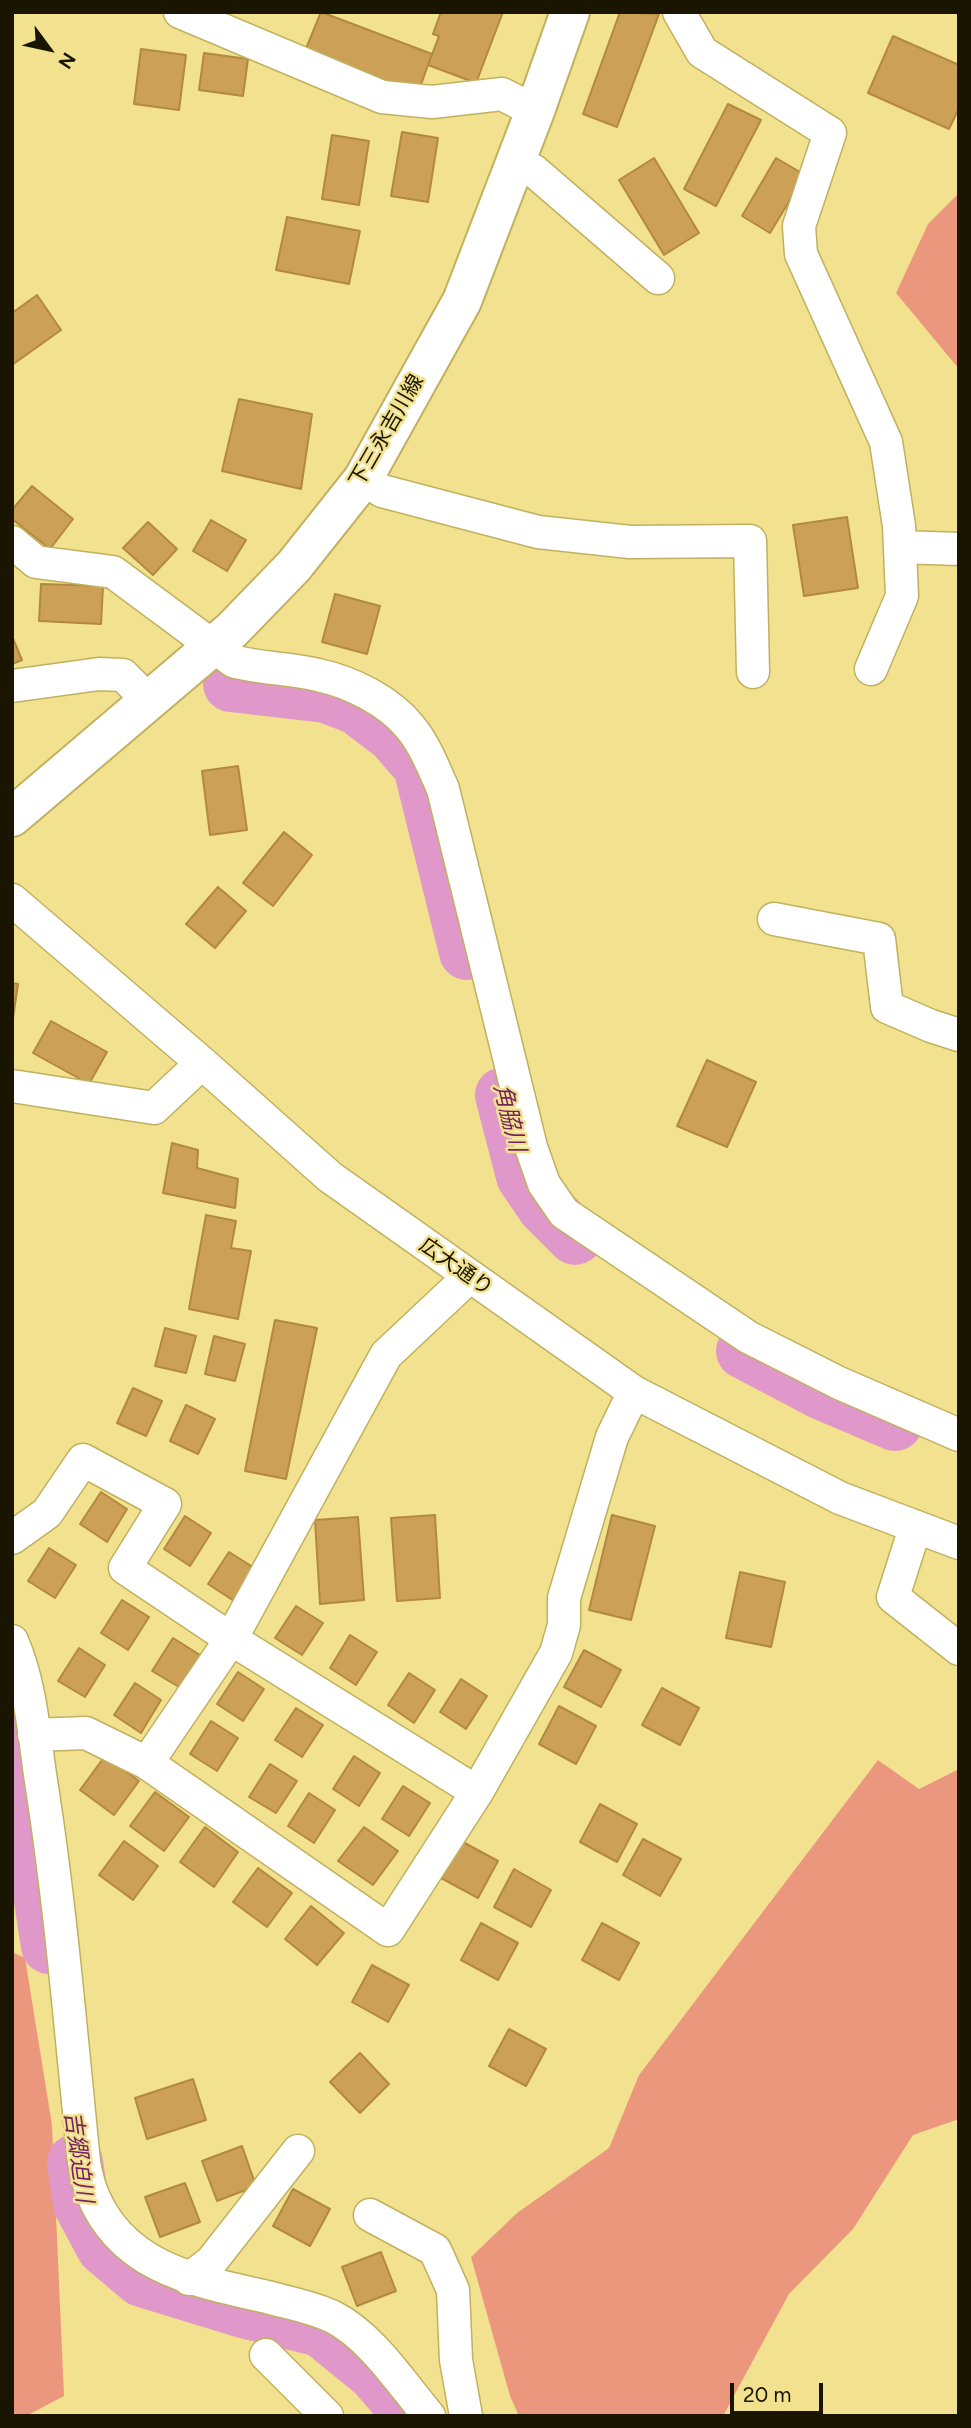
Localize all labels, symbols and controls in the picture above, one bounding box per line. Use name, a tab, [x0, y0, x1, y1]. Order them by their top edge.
north arrow	[14, 14, 84, 84]
text: N	[53, 48, 81, 73]
street label: 下三永吉川線	[345, 370, 429, 492]
water label: 角脇川	[487, 1081, 531, 1155]
street label: 広大通り	[414, 1233, 498, 1301]
water label: 吉郷迫川	[58, 2110, 98, 2204]
scale bar	[733, 2368, 826, 2412]
text: 20 m	[743, 2382, 791, 2407]

